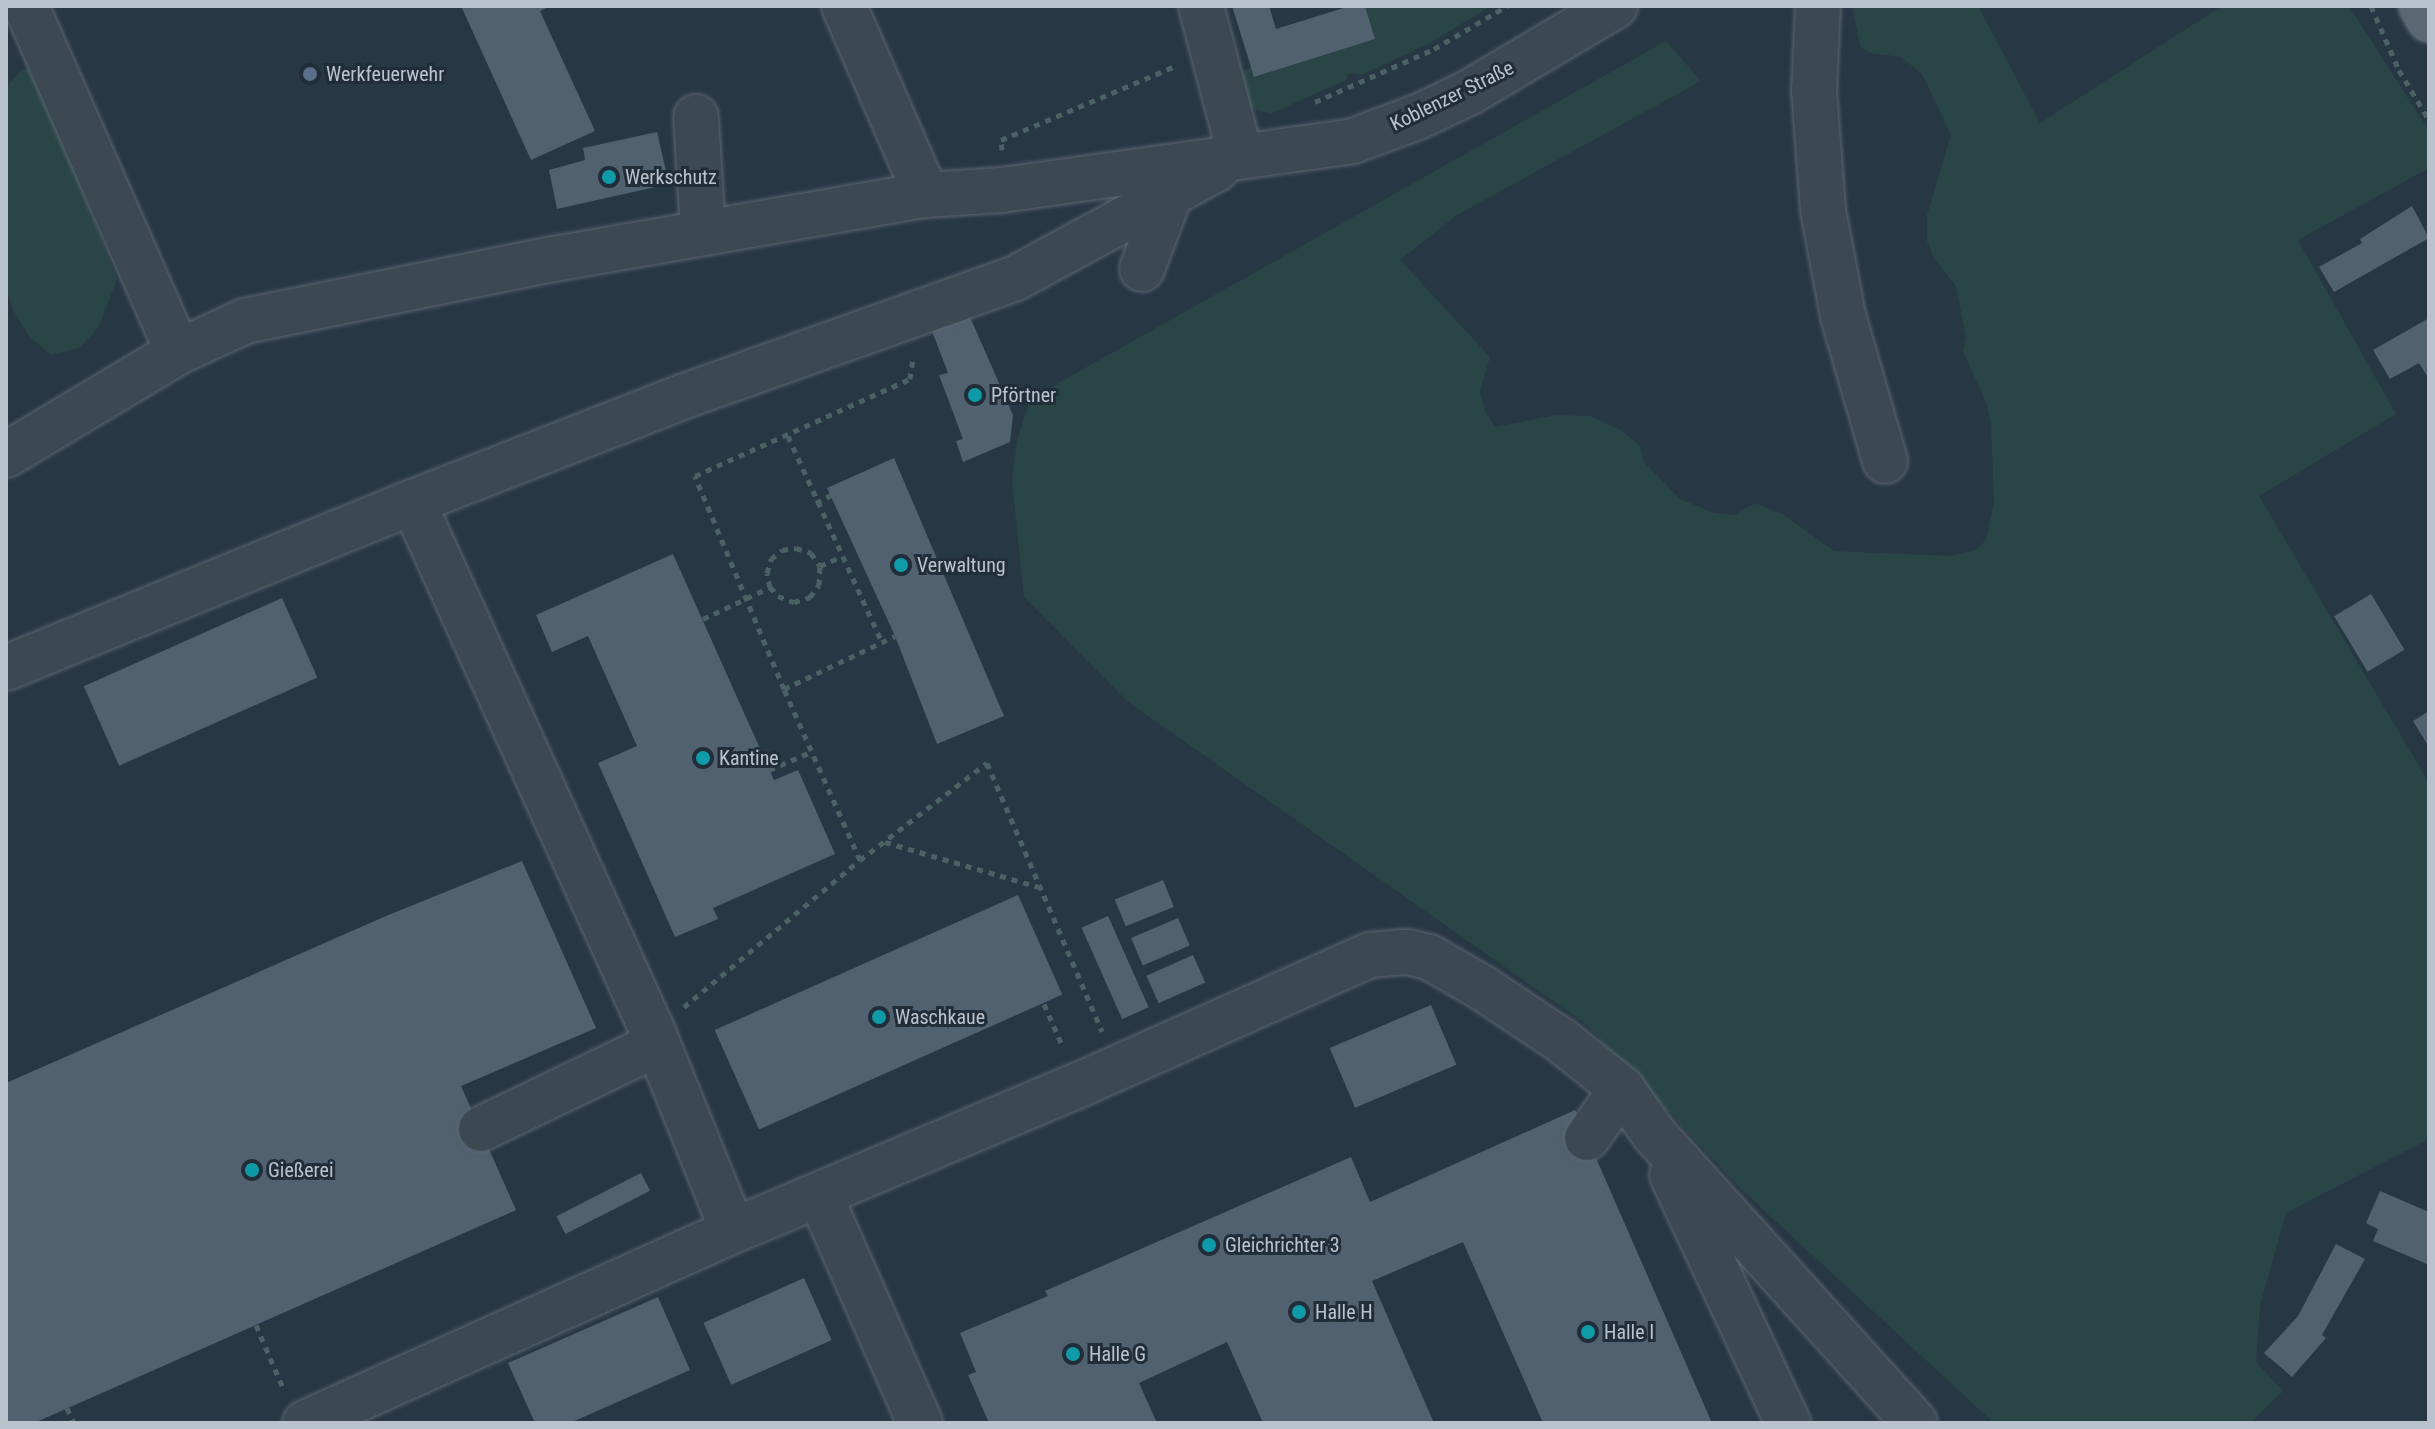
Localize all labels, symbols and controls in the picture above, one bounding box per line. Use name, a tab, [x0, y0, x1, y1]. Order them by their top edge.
street label: Koblenzer Straße	[1386, 56, 1518, 136]
place label: Werkfeuerwehr	[326, 62, 444, 86]
marker: Werkfeuerwehr	[301, 65, 319, 83]
place label: Werkschutz	[625, 165, 717, 189]
marker: Werkschutz	[600, 168, 618, 186]
place label: Pförtner	[991, 383, 1056, 407]
marker: Pförtner	[966, 386, 984, 404]
place label: Verwaltung	[917, 553, 1006, 577]
marker: Verwaltung	[892, 556, 910, 574]
place label: Kantine	[719, 746, 779, 770]
marker: Kantine	[694, 749, 712, 767]
place label: Waschkaue	[895, 1005, 985, 1029]
marker: Waschkaue	[870, 1008, 888, 1026]
place label: Gießerei	[268, 1158, 333, 1182]
marker: Gießerei	[243, 1161, 261, 1179]
place label: Gleichrichter 3	[1225, 1233, 1340, 1257]
marker: Gleichrichter 3	[1200, 1236, 1218, 1254]
place label: Halle H	[1315, 1300, 1373, 1324]
marker: Halle H	[1290, 1303, 1308, 1321]
place label: Halle I	[1604, 1320, 1654, 1344]
marker: Halle I	[1579, 1323, 1597, 1341]
place label: Halle G	[1089, 1342, 1146, 1366]
marker: Halle G	[1064, 1345, 1082, 1363]

